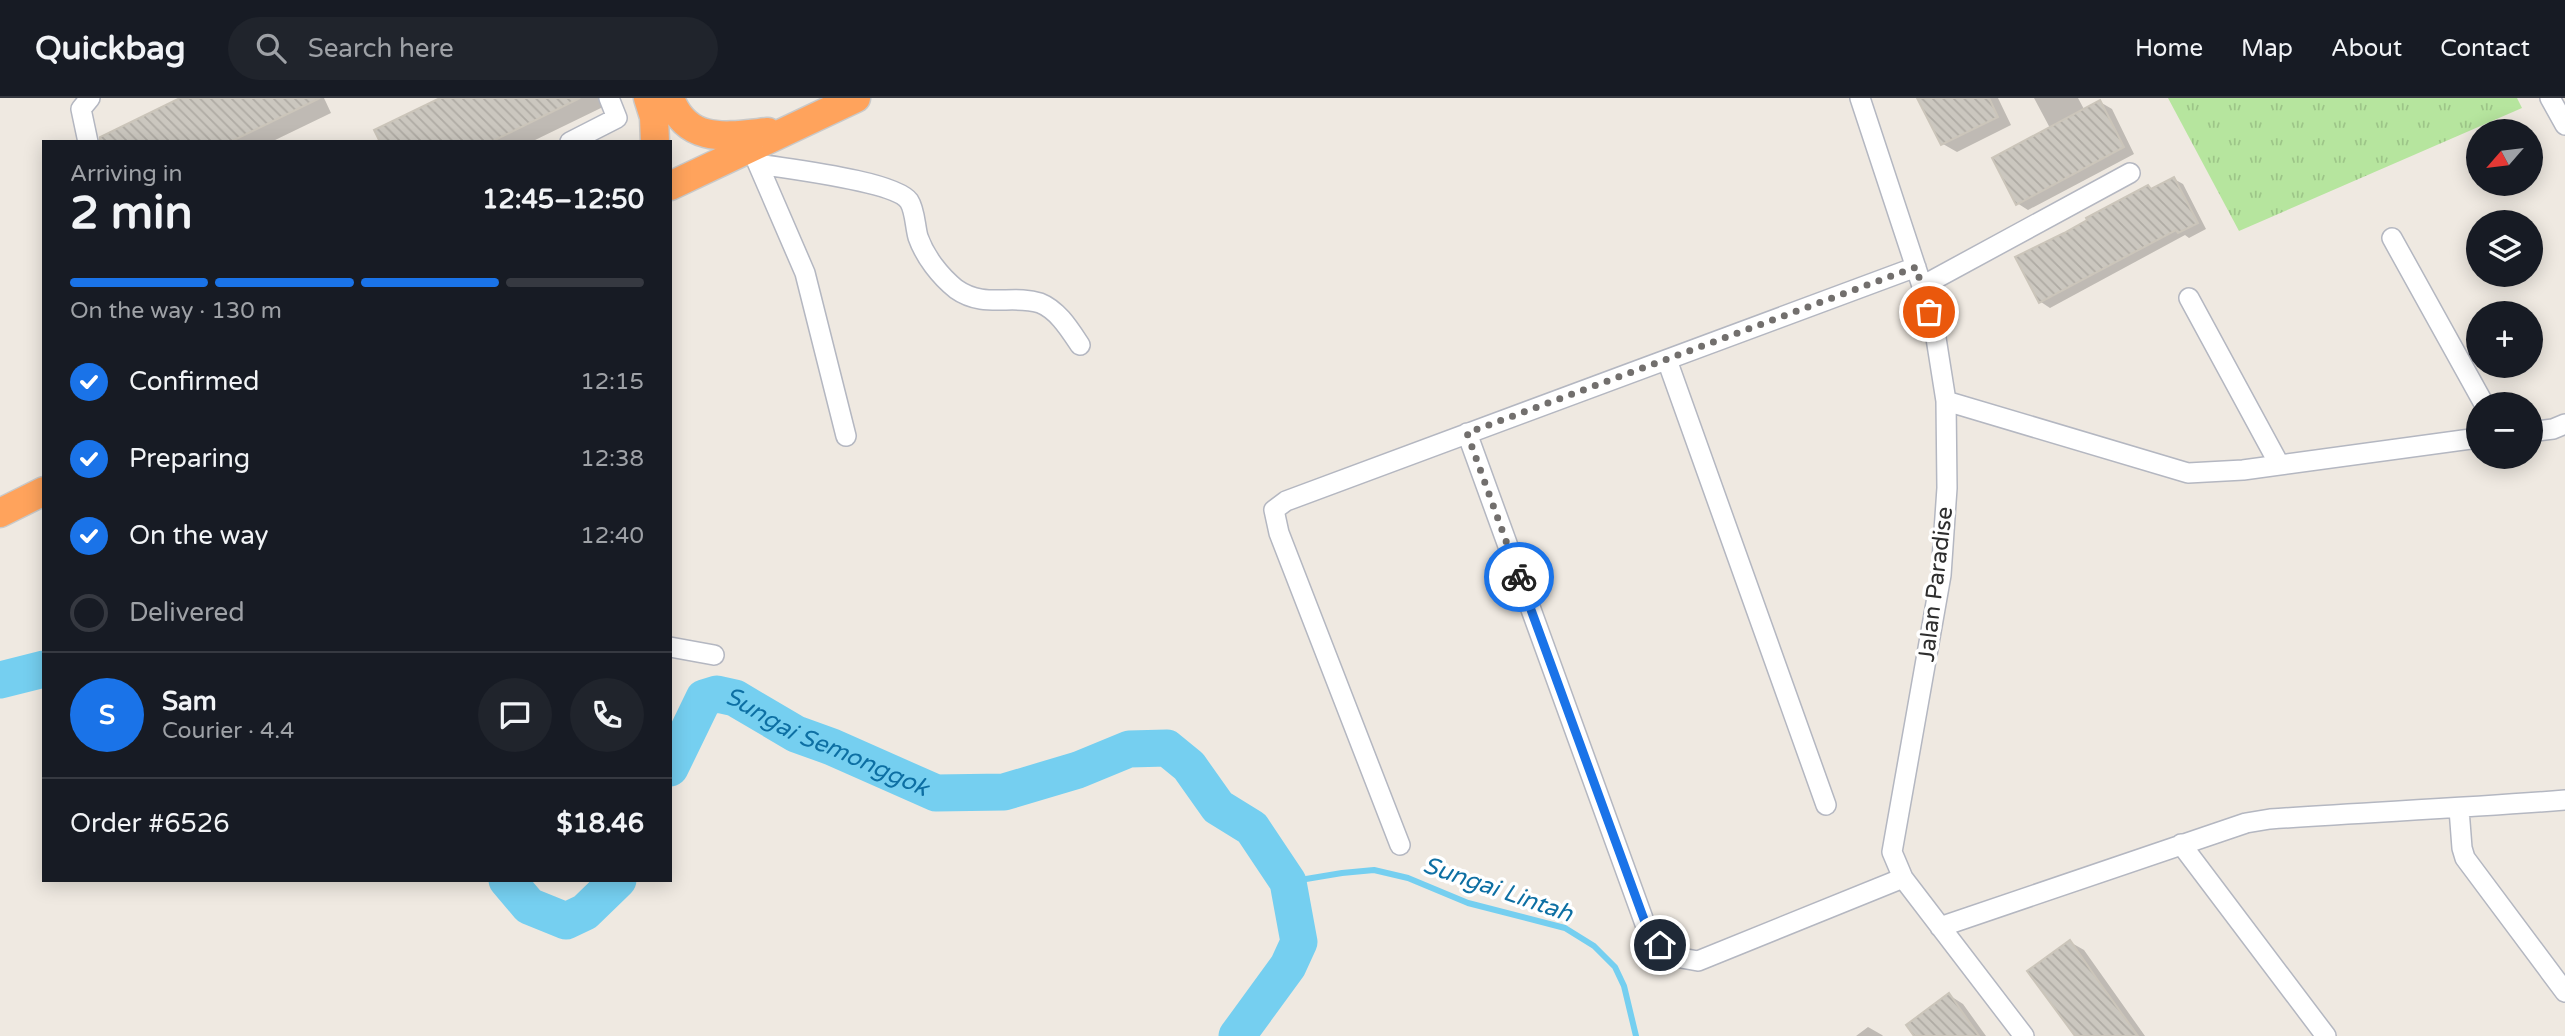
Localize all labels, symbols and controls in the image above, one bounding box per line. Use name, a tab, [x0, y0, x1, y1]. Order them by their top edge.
search box	[228, 17, 718, 80]
text: Quickbag	[35, 29, 186, 68]
icon: search	[252, 29, 290, 67]
text: Search here	[308, 33, 454, 64]
text: Home	[2135, 34, 2203, 63]
text: Map	[2241, 34, 2293, 63]
text: About	[2331, 34, 2402, 63]
text: Contact	[2440, 34, 2530, 63]
north arrow	[2466, 119, 2543, 196]
map controls	[2466, 119, 2543, 469]
text: Arriving in	[70, 160, 183, 188]
text: 12:45–12:50	[482, 184, 644, 215]
text: 2 min	[70, 186, 193, 241]
button: layers	[2466, 210, 2543, 287]
pin	[1899, 282, 1959, 342]
icon: bag	[1910, 293, 1948, 331]
text: On the way · 130 m	[70, 297, 282, 325]
button: +	[2466, 301, 2543, 378]
icon: check	[70, 363, 108, 401]
text: Confirmed	[129, 366, 259, 397]
text: 12:15	[580, 368, 644, 396]
button: −	[2466, 392, 2543, 469]
icon: check	[70, 440, 108, 478]
text: Preparing	[129, 443, 250, 474]
text: 12:38	[580, 445, 644, 473]
street label: Jalan Paradise	[1913, 505, 1959, 663]
icon: check	[70, 517, 108, 555]
text: On the way	[129, 520, 269, 551]
text: 12:40	[580, 522, 644, 550]
courier	[1484, 542, 1554, 612]
icon: bike	[1500, 558, 1538, 596]
text: Delivered	[129, 597, 245, 628]
button: chat	[478, 678, 552, 752]
button: phone	[570, 678, 644, 752]
water label: Sungai Semonggok	[723, 682, 935, 804]
text: Sam	[162, 686, 217, 717]
text: S	[99, 700, 115, 731]
text: Courier · 4.4	[162, 717, 294, 745]
text: Order #6526	[70, 808, 230, 839]
text: $18.46	[556, 808, 644, 839]
water label: Sungai Lintah	[1419, 850, 1578, 929]
pin	[1630, 915, 1690, 975]
icon: home	[1641, 926, 1679, 964]

